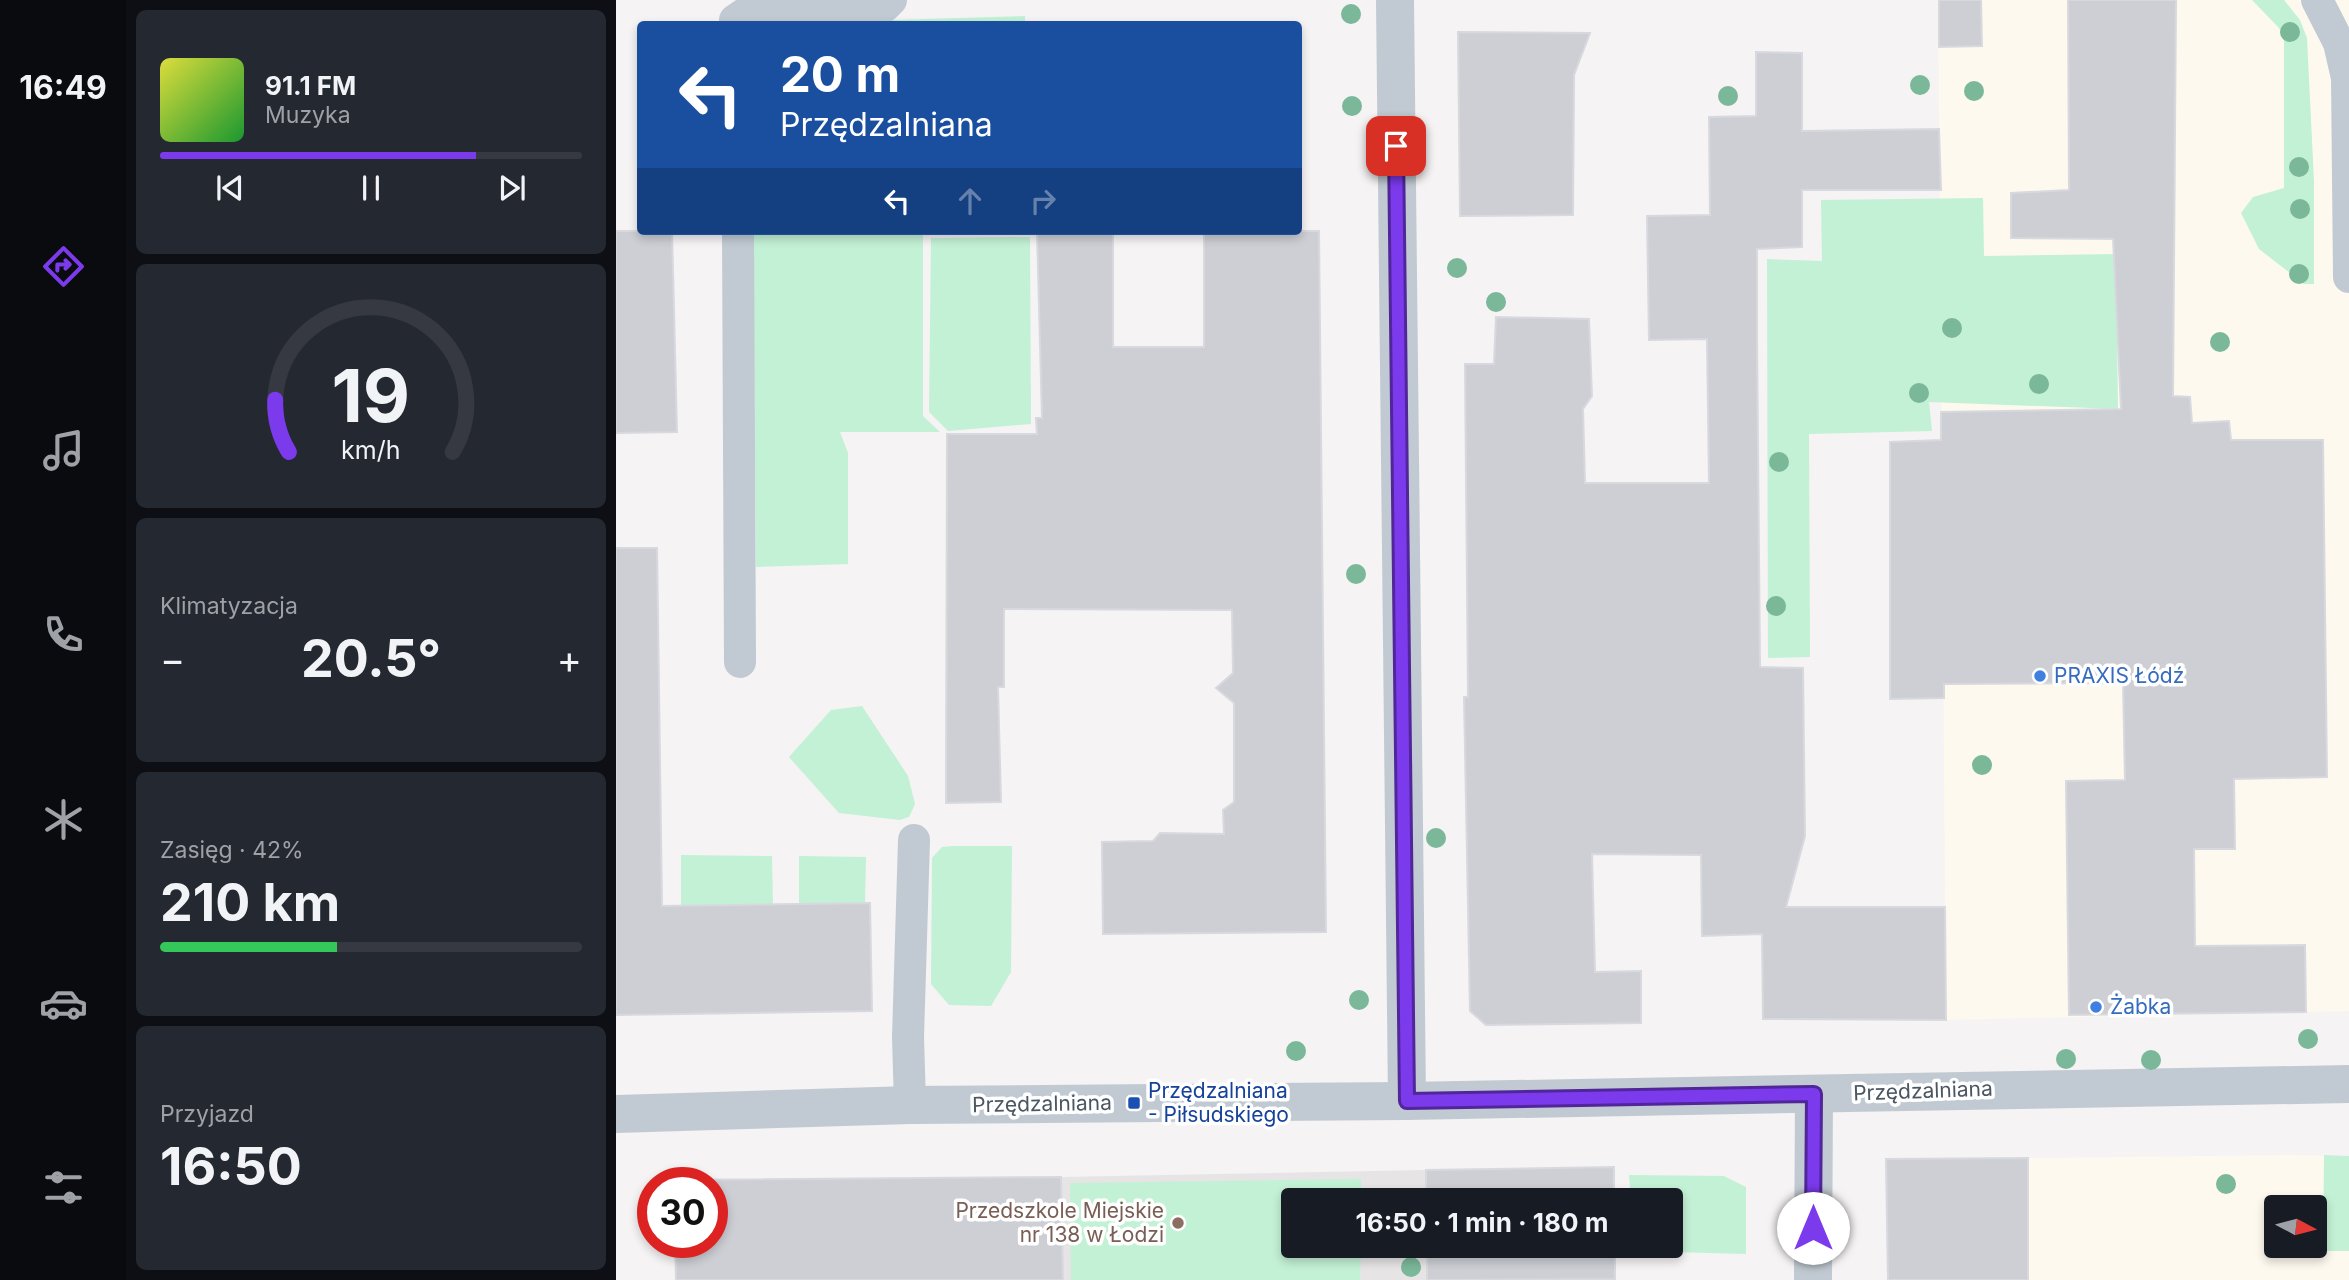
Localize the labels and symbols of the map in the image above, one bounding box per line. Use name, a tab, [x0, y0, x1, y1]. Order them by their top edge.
pin	[1366, 116, 1426, 176]
place label: PRAXIS Łódź	[2054, 663, 2184, 688]
marker: PRAXIS Łódź	[2032, 668, 2048, 684]
place label: Żabka	[2110, 993, 2171, 1019]
marker: Żabka	[2088, 999, 2104, 1015]
street label: Przędzalniana	[1853, 1076, 1993, 1105]
place label: Przędzalniana - Piłsudskiego	[1148, 1078, 1289, 1127]
street label: Przędzalniana	[972, 1090, 1112, 1117]
marker: Przędzalniana - Piłsudskiego	[1126, 1095, 1142, 1111]
speed limit sign: 30	[637, 1167, 728, 1258]
position arrow	[1776, 1191, 1850, 1265]
north arrow	[2264, 1195, 2328, 1258]
place label: Przedszkole Miejskie nr 138 w Łodzi	[955, 1198, 1164, 1247]
marker: Przedszkole Miejskie nr 138 w Łodzi	[1170, 1215, 1186, 1231]

